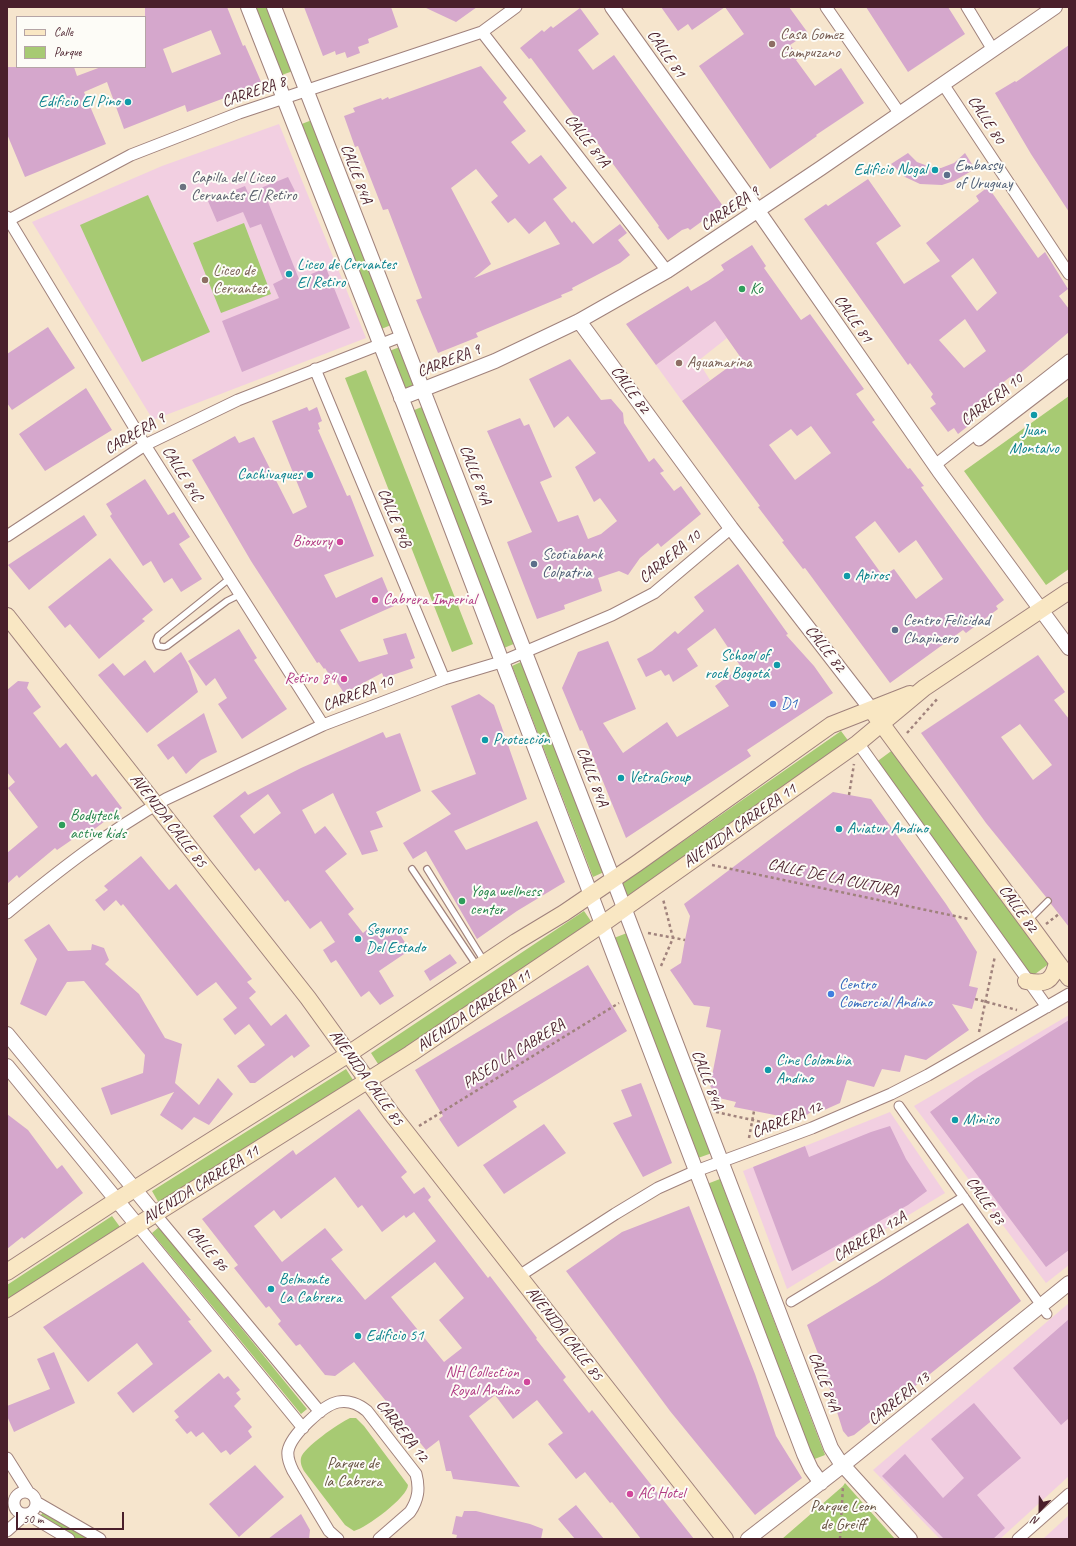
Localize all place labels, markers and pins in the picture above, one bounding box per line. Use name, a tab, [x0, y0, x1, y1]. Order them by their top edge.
place label: Casa Gomez Campuzano	[780, 25, 843, 63]
marker: Casa Gomez Campuzano	[767, 39, 777, 49]
place label: Edificio El Pino	[38, 92, 120, 112]
marker: Edificio El Pino	[123, 97, 133, 107]
place label: Embassy of Uruguay	[955, 156, 1012, 194]
place label: Edificio Nogal	[854, 160, 927, 180]
marker: Edificio Nogal	[930, 165, 940, 175]
place label: Capilla del Liceo Cervantes El Retiro	[191, 168, 297, 206]
marker: Embassy of Uruguay	[942, 170, 952, 180]
marker: Capilla del Liceo Cervantes El Retiro	[178, 182, 188, 192]
place label: Liceo de Cervantes El Retiro	[297, 255, 396, 293]
place label: Liceo de Cervantes	[213, 261, 266, 299]
marker: Liceo de Cervantes El Retiro	[284, 269, 294, 279]
marker: Liceo de Cervantes	[200, 275, 210, 285]
place label: Ko	[750, 279, 763, 299]
marker: Ko	[737, 284, 747, 294]
place label: Aguamarina	[687, 353, 752, 373]
marker: Aguamarina	[674, 358, 684, 368]
marker: Juan Montalvo	[1029, 410, 1039, 420]
place label: Juan Montalvo	[1009, 421, 1059, 459]
place label: Cachivaques	[237, 465, 302, 485]
marker: Cachivaques	[305, 470, 315, 480]
place label: Bioxury	[292, 532, 332, 552]
marker: Bioxury	[335, 537, 345, 547]
place label: Scotiabank Colpatria	[542, 545, 603, 583]
marker: Scotiabank Colpatria	[529, 559, 539, 569]
place label: Apiros	[855, 566, 889, 586]
marker: Apiros	[842, 571, 852, 581]
place label: Cabrera Imperial	[383, 590, 476, 610]
marker: Cabrera Imperial	[370, 595, 380, 605]
place label: Centro Felicidad Chapinero	[903, 611, 990, 649]
marker: Centro Felicidad Chapinero	[890, 625, 900, 635]
place label: School of rock Bogotá	[705, 646, 769, 684]
marker: School of rock Bogotá	[772, 660, 782, 670]
place label: Retiro 84	[284, 669, 336, 689]
marker: Retiro 84	[339, 674, 349, 684]
place label: D1	[781, 694, 797, 714]
marker: D1	[768, 699, 778, 709]
place label: Protección	[493, 730, 550, 750]
marker: Protección	[480, 735, 490, 745]
place label: VetraGroup	[629, 768, 690, 788]
marker: VetraGroup	[616, 773, 626, 783]
place label: Bodytech active kids	[70, 806, 126, 844]
place label: Aviatur Andino	[847, 819, 928, 839]
marker: Bodytech active kids	[57, 820, 67, 830]
marker: Aviatur Andino	[834, 824, 844, 834]
place label: Yoga wellness center	[470, 882, 541, 920]
marker: Yoga wellness center	[457, 896, 467, 906]
place label: Seguros Del Estado	[366, 920, 425, 958]
marker: Seguros Del Estado	[353, 934, 363, 944]
place label: Centro Comercial Andino	[839, 975, 932, 1013]
marker: Centro Comercial Andino	[826, 989, 836, 999]
place label: Cine Colombia Andino	[776, 1051, 851, 1089]
marker: Cine Colombia Andino	[763, 1065, 773, 1075]
place label: Miniso	[963, 1110, 999, 1130]
marker: Miniso	[950, 1115, 960, 1125]
place label: Belmonte La Cabrera	[279, 1270, 341, 1308]
marker: Belmonte La Cabrera	[266, 1284, 276, 1294]
place label: Edificio 51	[366, 1326, 424, 1346]
marker: Edificio 51	[353, 1331, 363, 1341]
place label: NH Collection Royal Andino	[446, 1363, 519, 1401]
marker: NH Collection Royal Andino	[522, 1377, 532, 1387]
place label: AC Hotel	[638, 1484, 685, 1504]
marker: AC Hotel	[625, 1489, 635, 1499]

